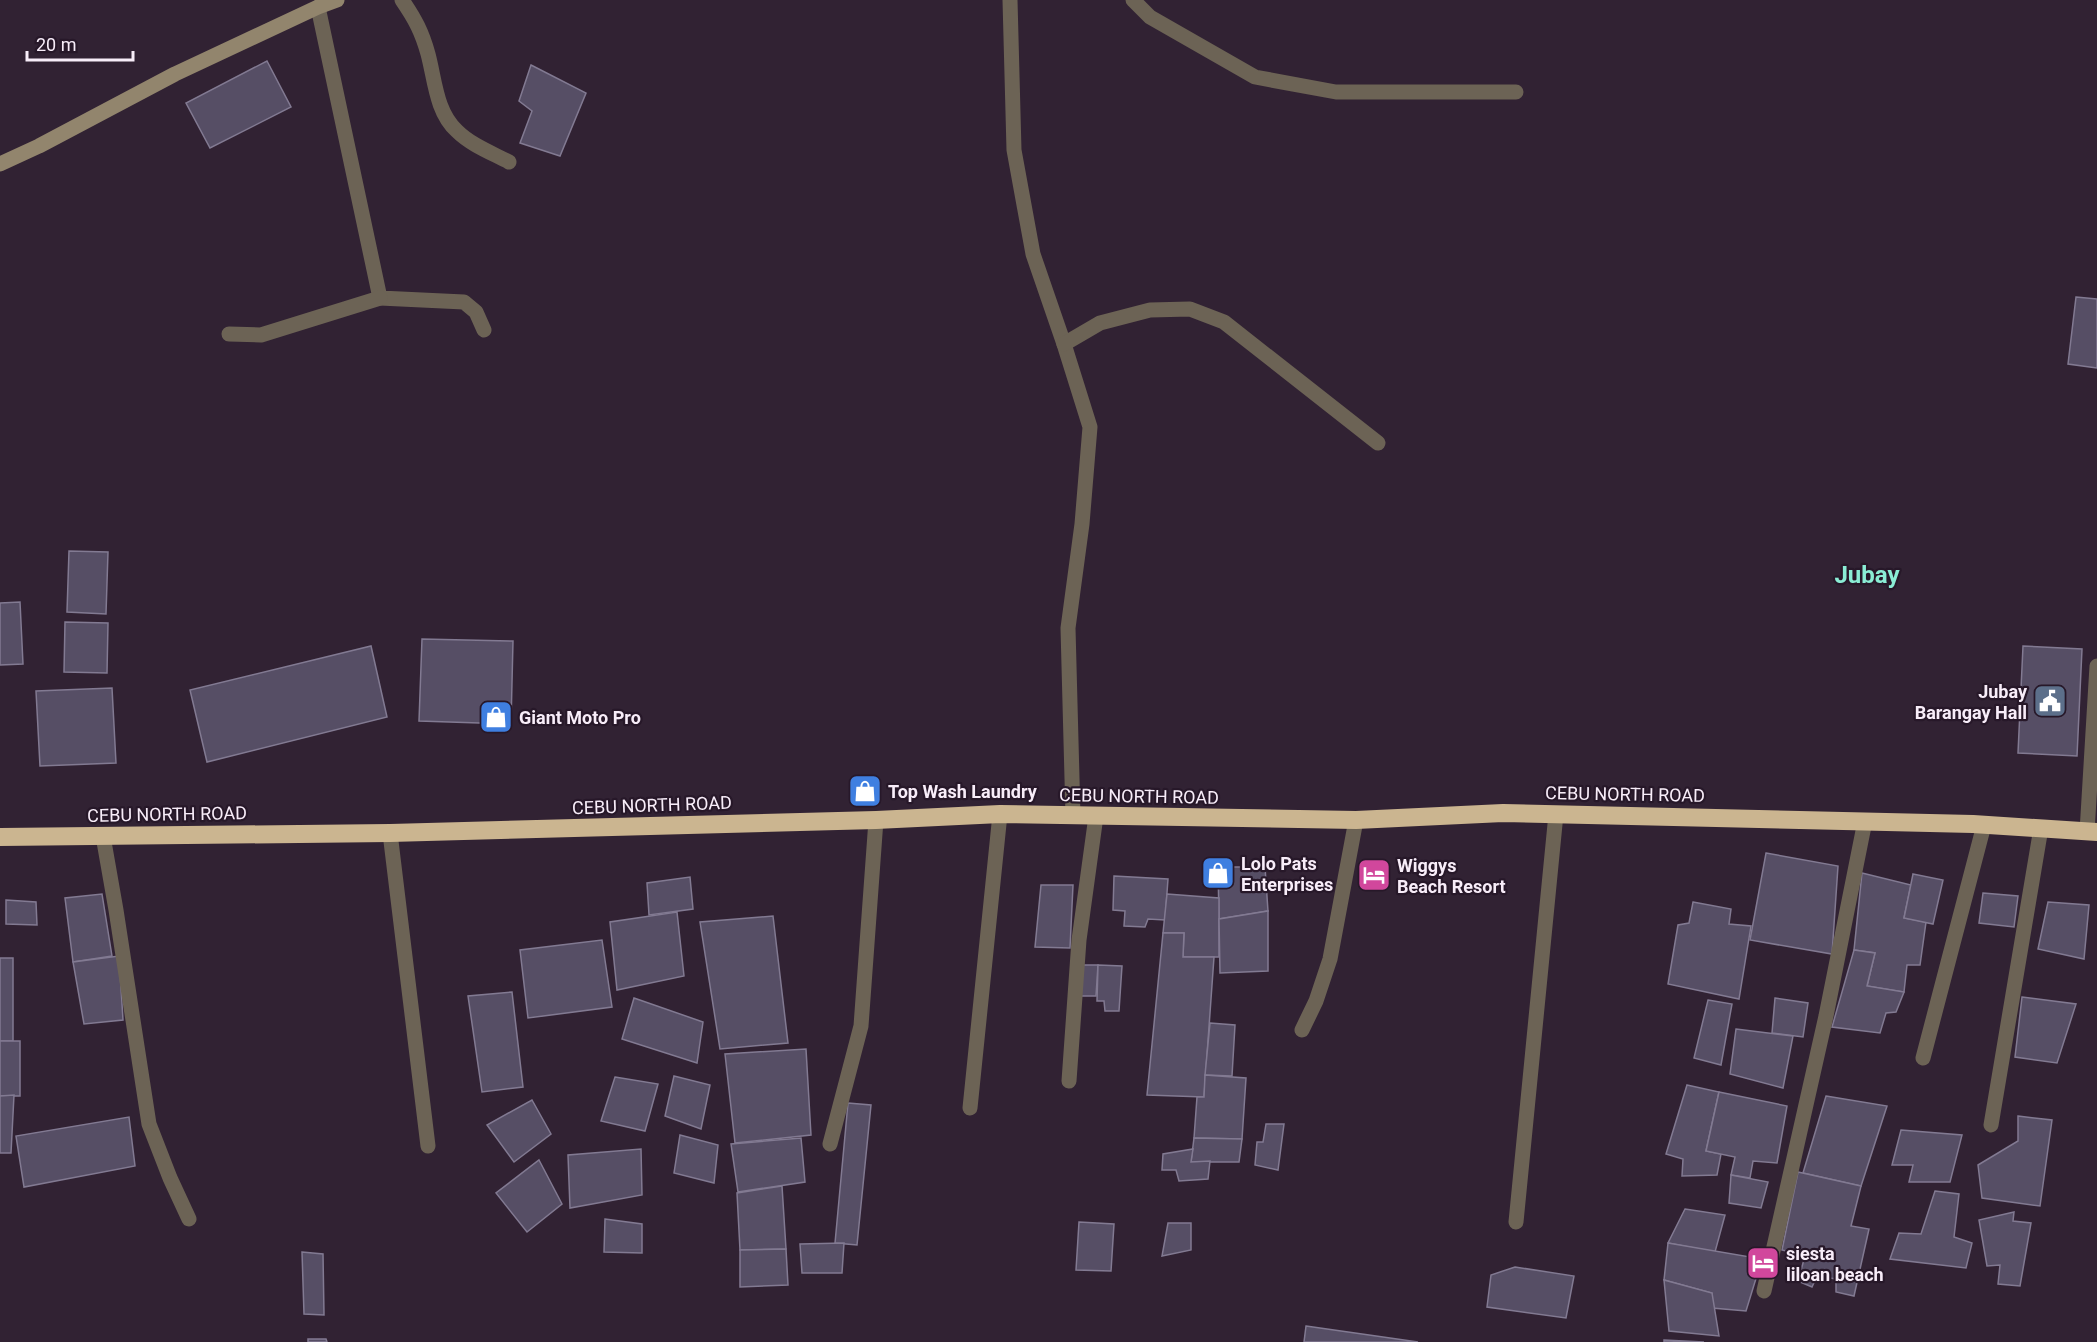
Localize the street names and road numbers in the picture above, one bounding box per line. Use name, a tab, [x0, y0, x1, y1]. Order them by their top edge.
street label: CEBU NORTH ROAD	[1545, 782, 1705, 806]
street label: CEBU NORTH ROAD	[1059, 784, 1219, 808]
street label: CEBU NORTH ROAD	[572, 792, 732, 818]
street label: CEBU NORTH ROAD	[87, 802, 247, 826]

